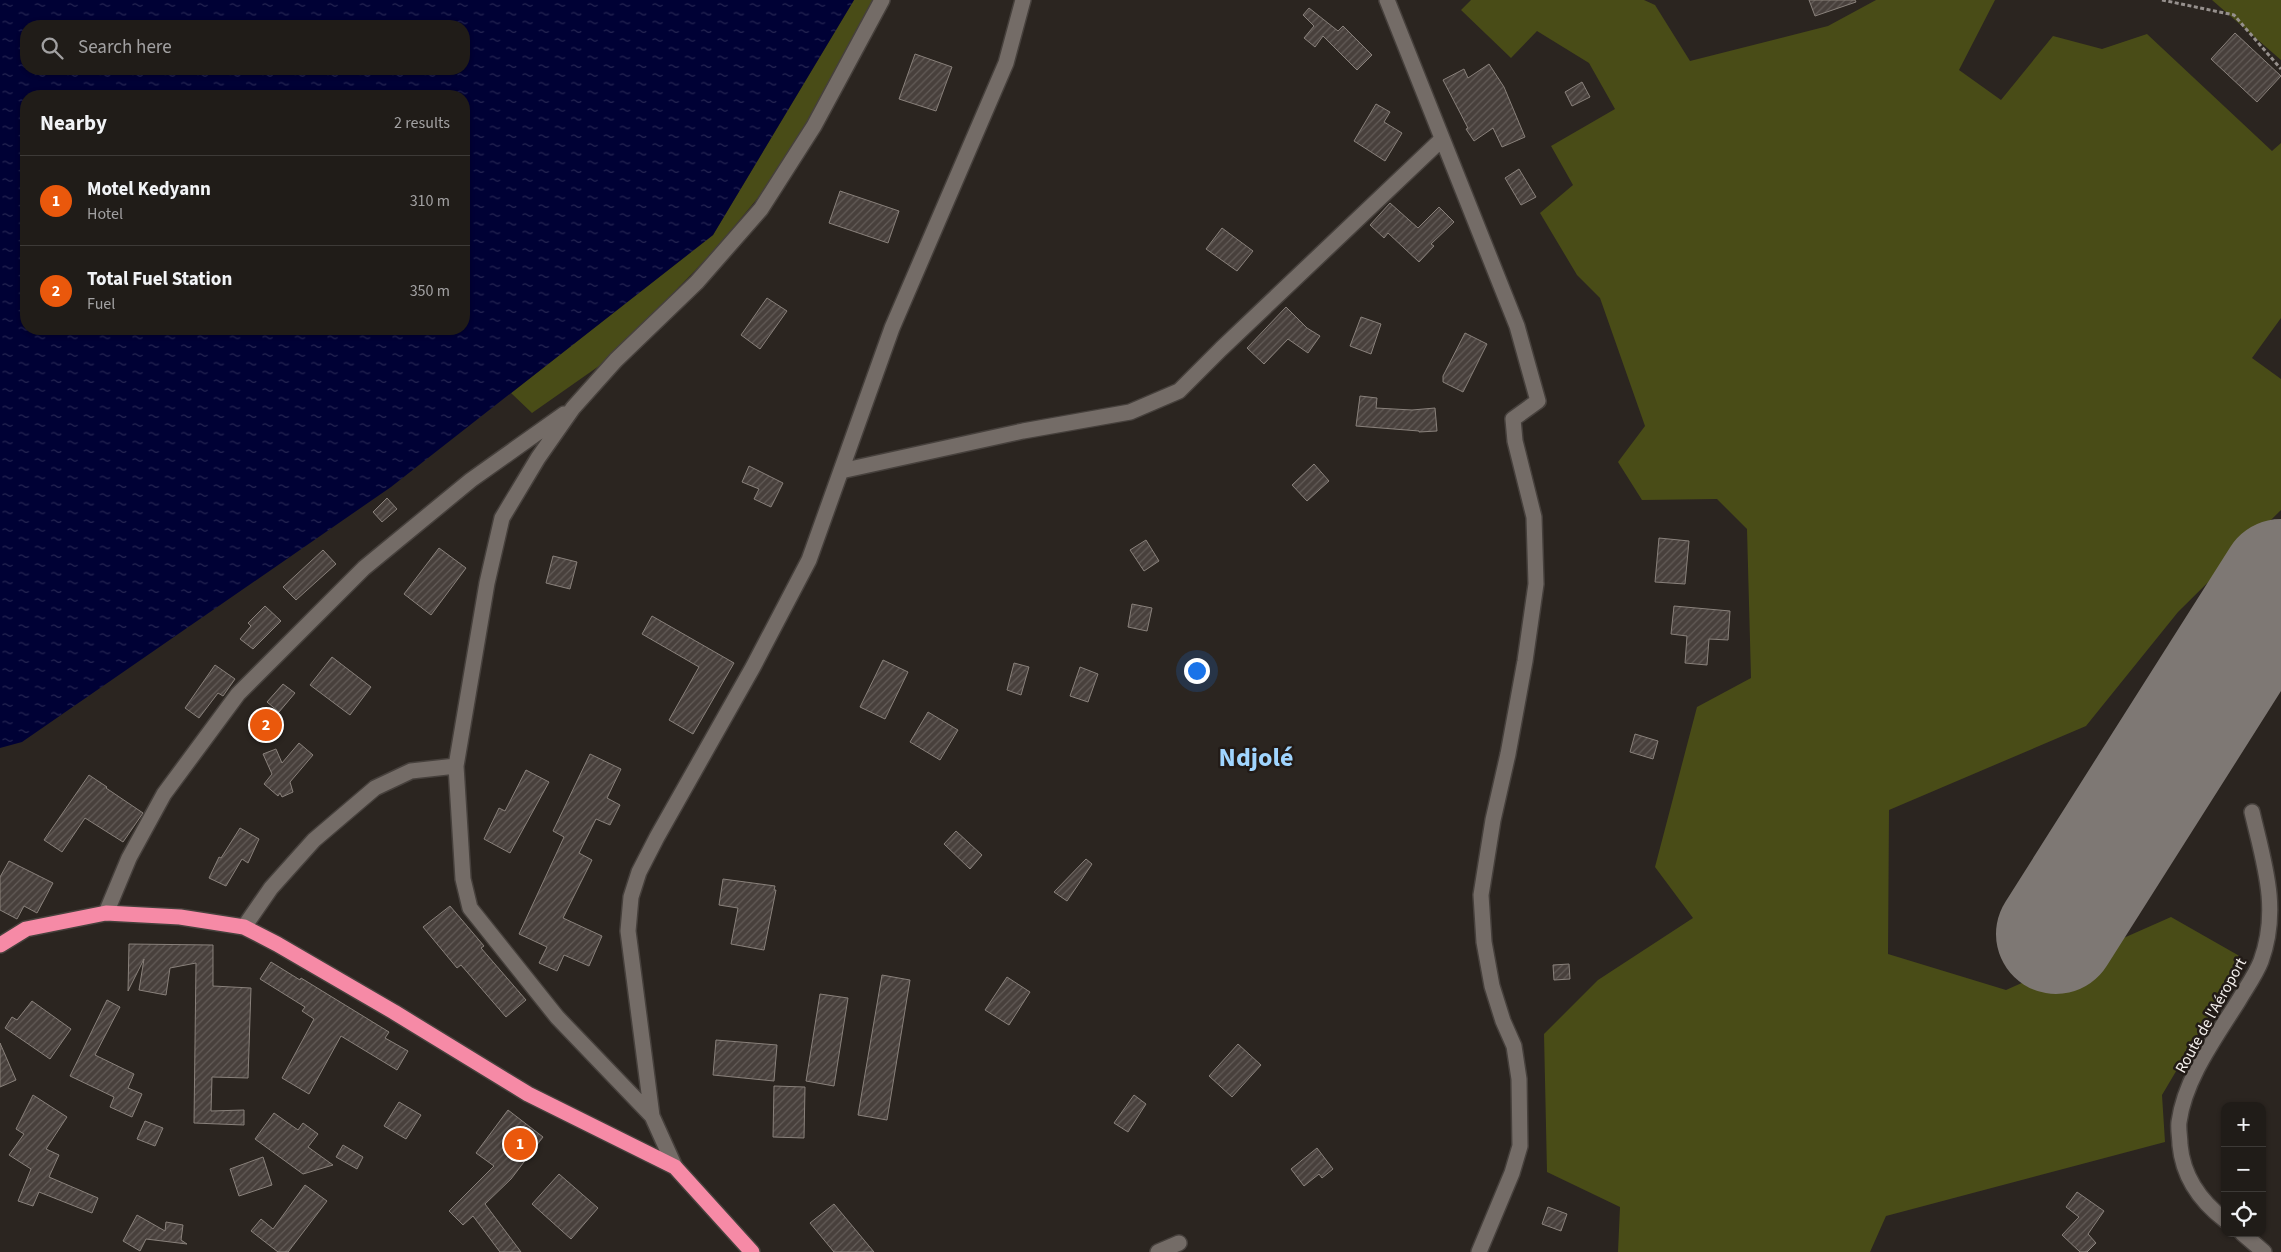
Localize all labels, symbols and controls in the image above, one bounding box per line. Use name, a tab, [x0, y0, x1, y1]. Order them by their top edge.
search box	[20, 20, 470, 75]
icon: search	[38, 34, 66, 62]
text: Search here	[78, 34, 172, 61]
text: Nearby	[40, 108, 107, 138]
text: 2 results	[394, 112, 450, 134]
text: Motel Kedyann	[87, 176, 211, 203]
text: 1	[52, 190, 60, 212]
text: 310 m	[410, 190, 450, 212]
text: Hotel	[87, 203, 123, 225]
text: Total Fuel Station	[87, 266, 232, 293]
text: 2	[52, 280, 60, 302]
text: 350 m	[410, 280, 450, 302]
text: Fuel	[87, 293, 115, 315]
your location	[1184, 658, 1210, 684]
pin: 2	[250, 706, 282, 744]
district label: Ndjolé	[1219, 739, 1293, 776]
street label: Route de l'Aéroport	[2170, 953, 2252, 1077]
map controls	[2221, 1102, 2266, 1237]
button: +	[2221, 1102, 2266, 1147]
pin: 1	[504, 1125, 536, 1163]
button: −	[2221, 1147, 2266, 1192]
button: locate	[2221, 1192, 2266, 1237]

